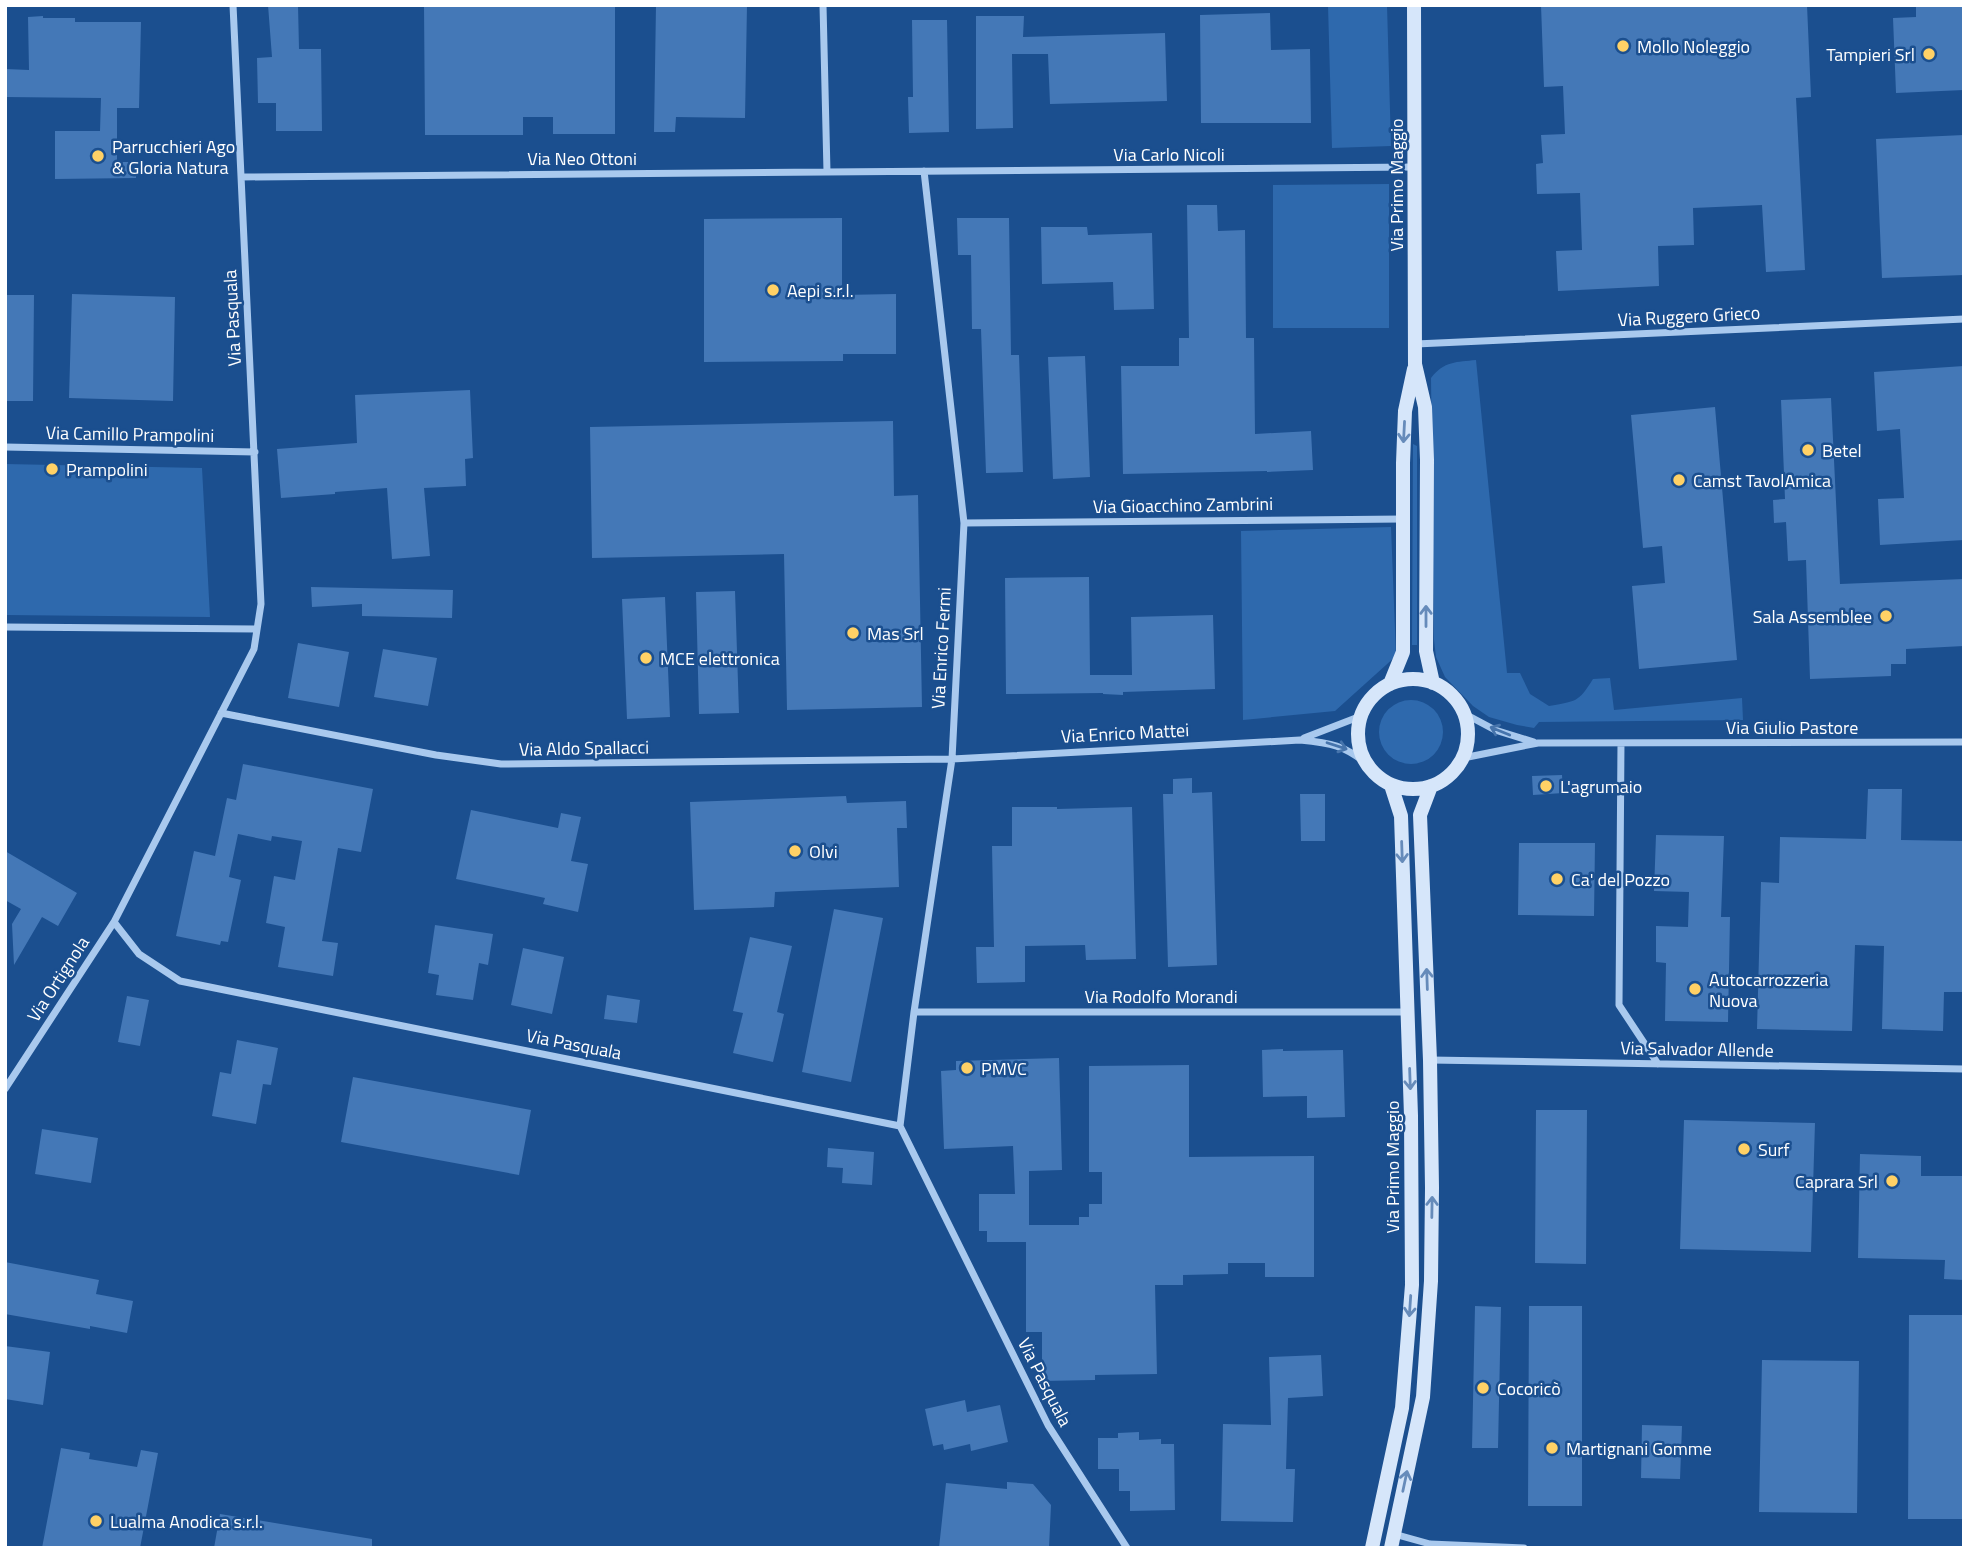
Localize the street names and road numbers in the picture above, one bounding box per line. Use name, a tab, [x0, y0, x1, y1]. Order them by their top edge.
street label: Via Primo Maggio	[1383, 119, 1410, 251]
street label: Via Carlo Nicoli	[1113, 141, 1225, 168]
street label: Via Neo Ottoni	[527, 145, 637, 172]
street label: Via Pasquala	[216, 269, 248, 367]
street label: Via Ruggero Grieco	[1617, 299, 1761, 333]
street label: Via Camillo Prampolini	[45, 419, 215, 449]
street label: Via Gioacchino Zambrini	[1093, 490, 1273, 520]
street label: Via Enrico Fermi	[924, 586, 958, 710]
street label: Via Giulio Pastore	[1726, 714, 1858, 741]
street label: Via Enrico Mattei	[1060, 716, 1190, 750]
street label: Via Aldo Spallacci	[519, 733, 649, 763]
street label: Via Ortignola	[20, 931, 96, 1027]
street label: Via Rodolfo Morandi	[1084, 983, 1238, 1010]
street label: Via Pasquala	[524, 1022, 624, 1066]
street label: Via Salvador Allende	[1620, 1034, 1774, 1064]
street label: Via Primo Maggio	[1379, 1101, 1406, 1233]
street label: Via Pasquala	[1011, 1333, 1079, 1431]

